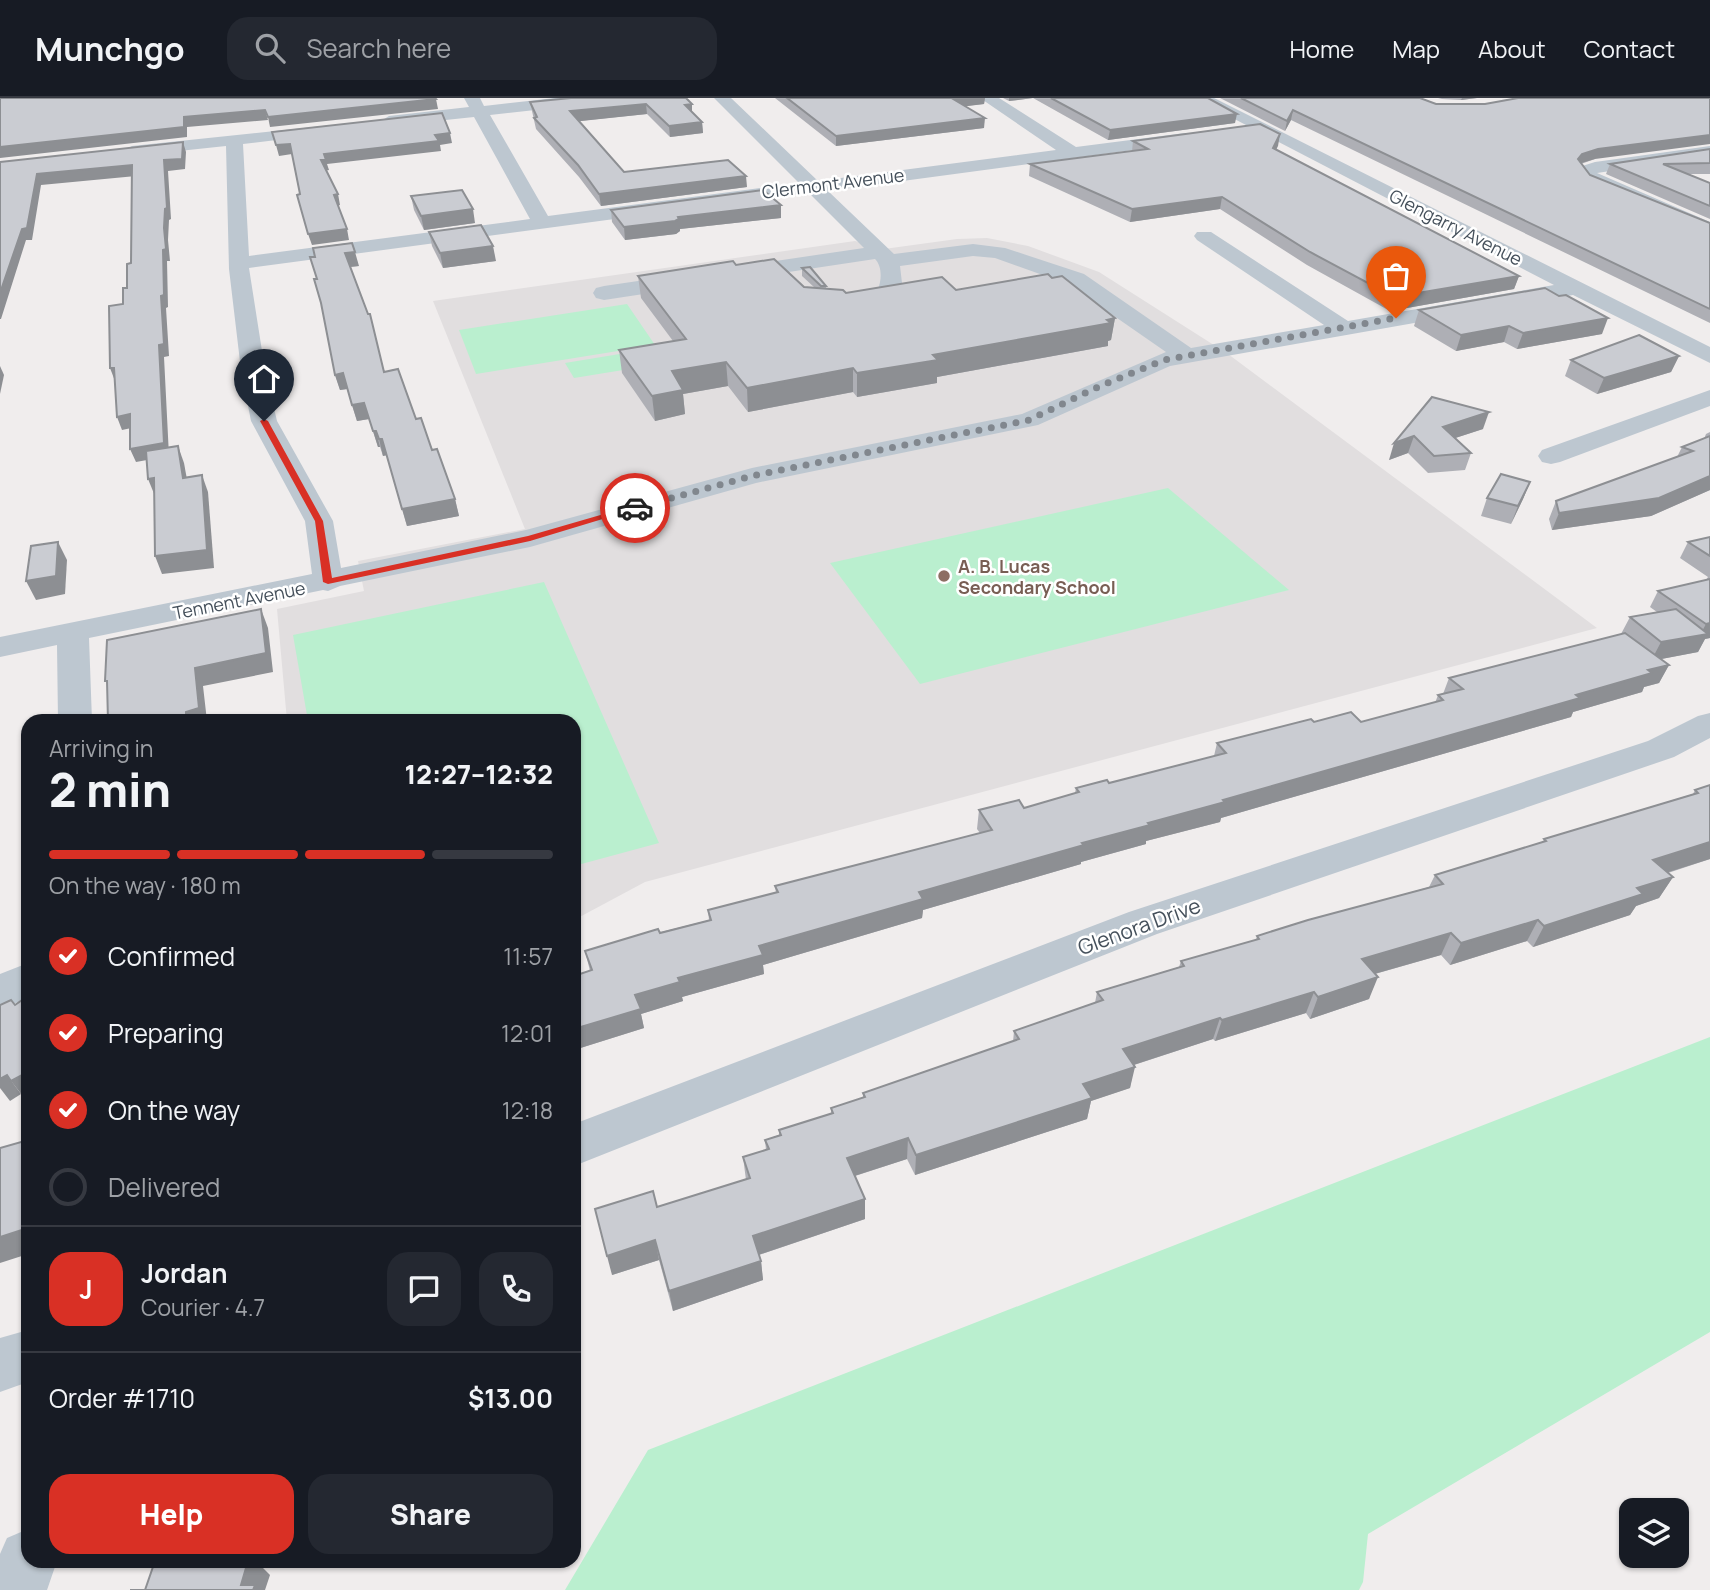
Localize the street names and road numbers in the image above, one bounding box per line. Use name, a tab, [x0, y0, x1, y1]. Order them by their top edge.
street label: Clermont Avenue	[761, 162, 905, 204]
street label: Glengarry Avenue	[1385, 183, 1527, 271]
street label: Tennent Avenue	[171, 575, 307, 625]
street label: Glenora Drive	[1074, 891, 1204, 961]

